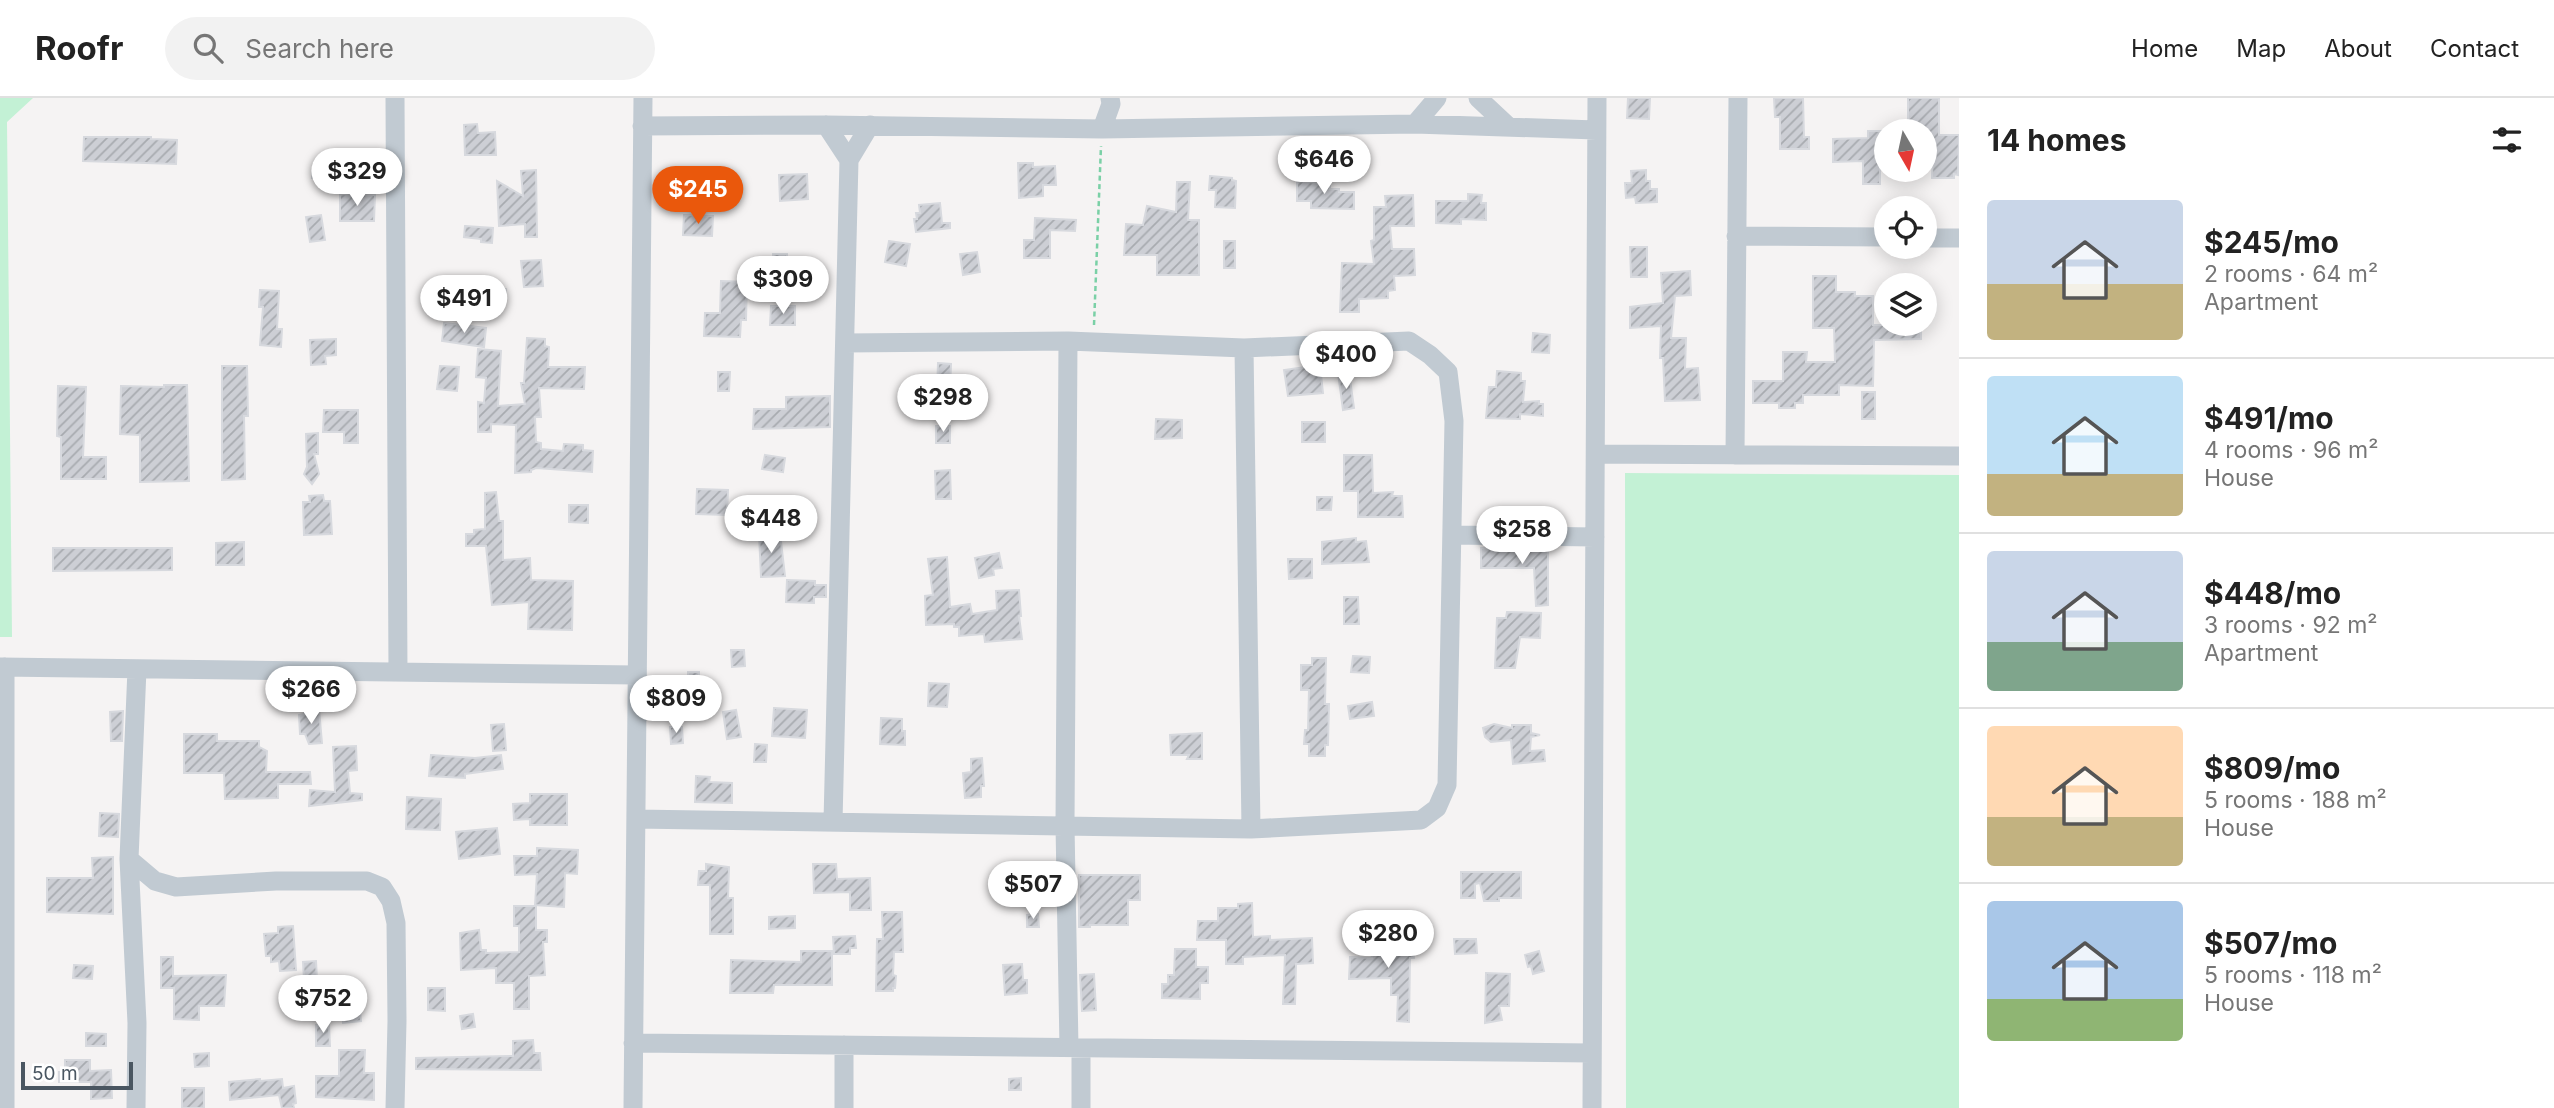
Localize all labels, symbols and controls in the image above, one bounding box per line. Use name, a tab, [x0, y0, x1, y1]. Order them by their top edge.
search box	[165, 17, 655, 80]
text: Roofr	[35, 28, 123, 68]
icon: search	[189, 29, 227, 67]
text: Search here	[245, 33, 394, 64]
text: Home	[2131, 34, 2198, 63]
text: Map	[2236, 34, 2286, 63]
text: About	[2324, 34, 2392, 63]
text: Contact	[2430, 34, 2519, 63]
north arrow	[1874, 119, 1937, 182]
map controls	[1874, 119, 1937, 336]
icon: filters	[2488, 121, 2526, 159]
text: 14 homes	[1987, 122, 2126, 158]
pin: $646	[1283, 136, 1365, 196]
text: $646	[1294, 145, 1354, 173]
pin: $329	[316, 148, 398, 208]
text: $329	[327, 157, 387, 185]
pin: $245	[657, 166, 739, 226]
text: $245	[668, 175, 728, 203]
button: locate	[1874, 196, 1937, 259]
text: $245/mo	[2204, 224, 2339, 260]
icon: home	[2043, 228, 2127, 312]
pin: $309	[742, 256, 824, 316]
text: 2 rooms · 64 m²	[2204, 260, 2378, 288]
text: $309	[753, 265, 813, 293]
button: layers	[1874, 273, 1937, 336]
pin: $491	[423, 275, 505, 335]
text: $491	[436, 284, 492, 312]
text: Apartment	[2204, 288, 2318, 316]
pin: $400	[1305, 331, 1387, 391]
text: $400	[1315, 340, 1377, 368]
pin: $298	[902, 374, 984, 434]
text: $298	[913, 383, 973, 411]
text: $491/mo	[2204, 400, 2334, 436]
icon: home	[2043, 404, 2127, 488]
text: 4 rooms · 96 m²	[2204, 436, 2378, 464]
text: House	[2204, 464, 2274, 492]
pin: $448	[730, 496, 812, 555]
text: $448	[740, 504, 802, 532]
pin: $258	[1481, 506, 1563, 566]
text: $258	[1492, 515, 1552, 543]
text: $448/mo	[2204, 575, 2341, 611]
icon: home	[2043, 579, 2127, 663]
text: 3 rooms · 92 m²	[2204, 611, 2377, 639]
text: Apartment	[2204, 639, 2318, 667]
pin: $266	[270, 666, 352, 726]
text: $266	[281, 675, 341, 703]
pin: $809	[635, 676, 717, 735]
text: $809	[646, 684, 706, 712]
text: $809/mo	[2204, 750, 2340, 786]
icon: home	[2043, 754, 2127, 838]
text: 5 rooms · 188 m²	[2204, 786, 2387, 814]
text: House	[2204, 814, 2274, 842]
pin: $507	[992, 862, 1074, 921]
text: $507	[1004, 870, 1062, 898]
pin: $280	[1347, 910, 1429, 970]
text: $280	[1358, 919, 1418, 947]
text: $507/mo	[2204, 925, 2337, 961]
icon: home	[2043, 929, 2127, 1013]
text: 5 rooms · 118 m²	[2204, 961, 2382, 989]
pin: $752	[282, 976, 364, 1035]
text: $752	[294, 984, 352, 1012]
text: House	[2204, 989, 2274, 1017]
scale bar	[21, 1059, 133, 1091]
text: 50 m	[32, 1062, 78, 1085]

